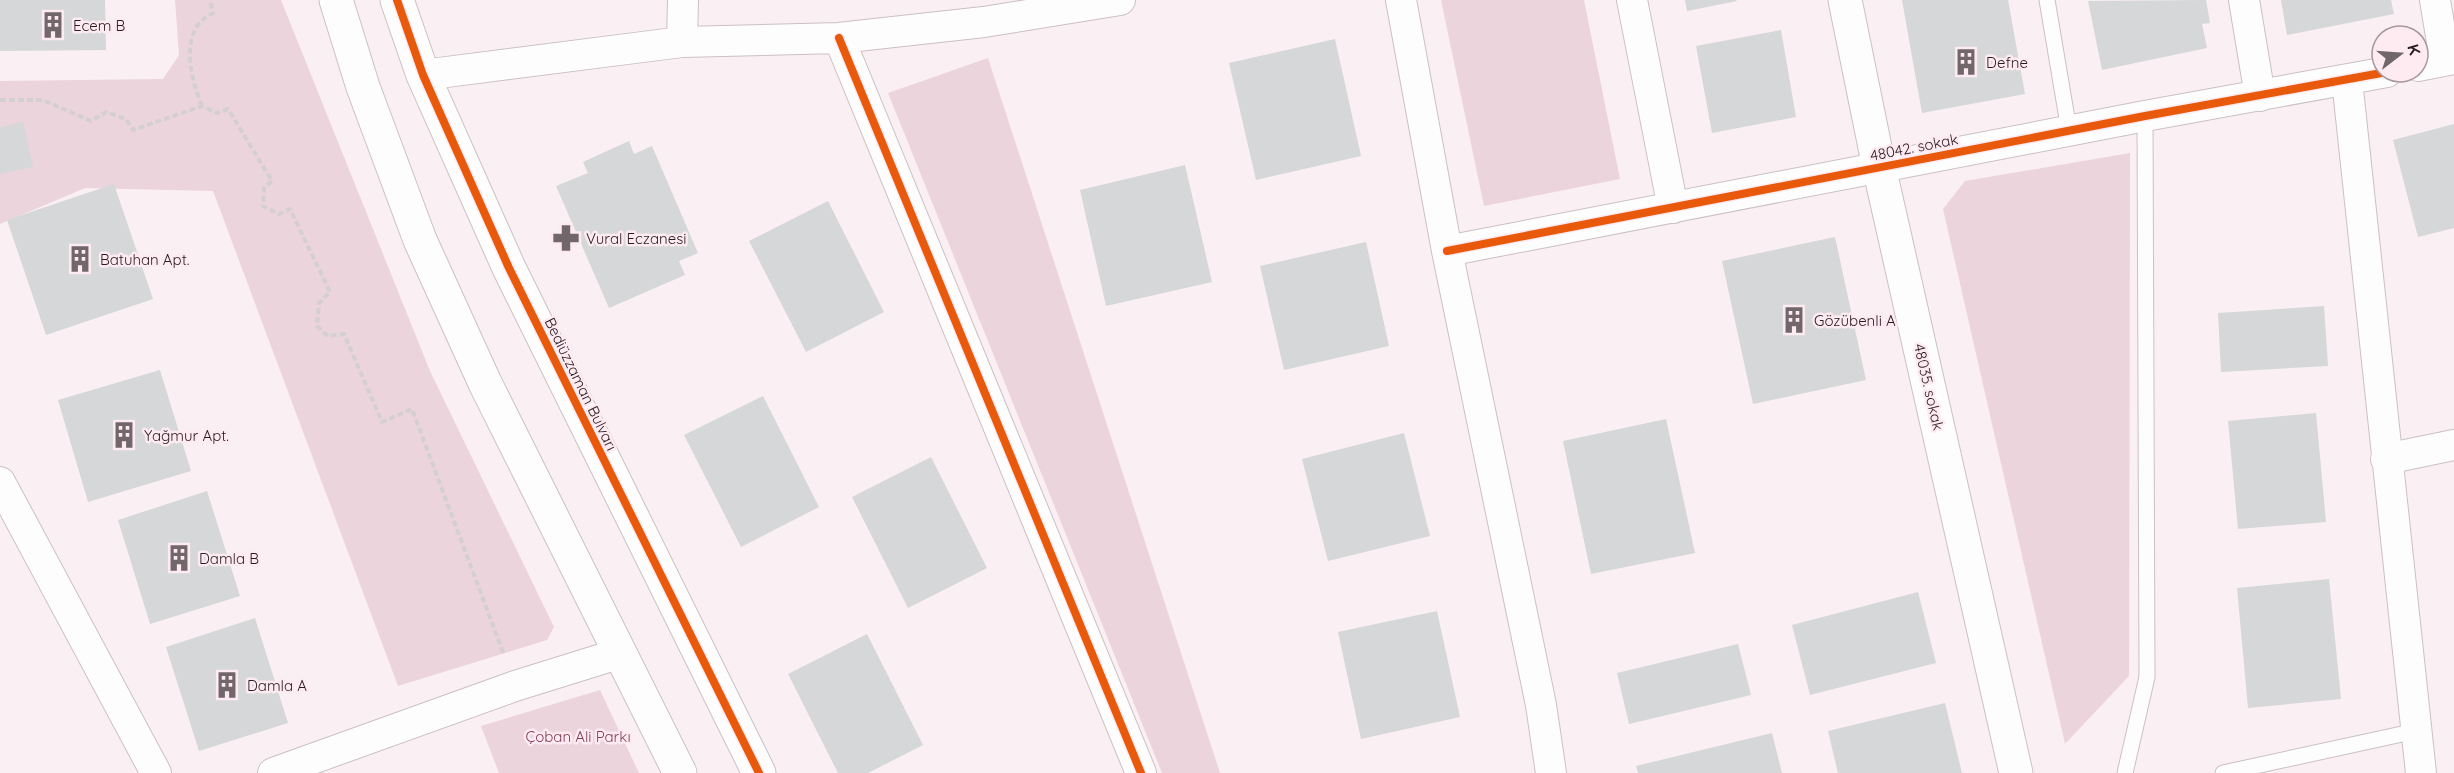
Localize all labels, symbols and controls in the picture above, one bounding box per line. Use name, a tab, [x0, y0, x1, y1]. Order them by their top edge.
building icon: Ecem B	[38, 10, 68, 40]
place label: Ecem B	[73, 16, 125, 35]
north arrow	[2370, 24, 2430, 84]
text: K	[2403, 42, 2425, 58]
building icon: Defne	[1951, 47, 1981, 77]
place label: Defne	[1986, 53, 2028, 72]
street label: 48042. sokak	[1868, 129, 1960, 165]
pharmacy icon: Vural Eczanesi	[551, 223, 581, 253]
place label: Vural Eczanesi	[586, 229, 686, 248]
building icon: Batuhan Apt.	[65, 244, 95, 274]
place label: Batuhan Apt.	[100, 250, 189, 269]
building icon: Gözübenli A	[1779, 305, 1809, 335]
place label: Gözübenli A	[1814, 311, 1896, 330]
street label: Bediüzzaman Bulvarı	[541, 314, 621, 454]
street label: 48035. sokak	[1910, 342, 1948, 432]
building icon: Yağmur Apt.	[109, 420, 139, 450]
place label: Yağmur Apt.	[144, 426, 229, 445]
building icon: Damla B	[164, 543, 194, 573]
place label: Damla B	[199, 549, 259, 568]
building icon: Damla A	[212, 670, 242, 700]
place label: Damla A	[247, 676, 307, 695]
park label: Çoban Ali Parkı	[525, 727, 631, 746]

